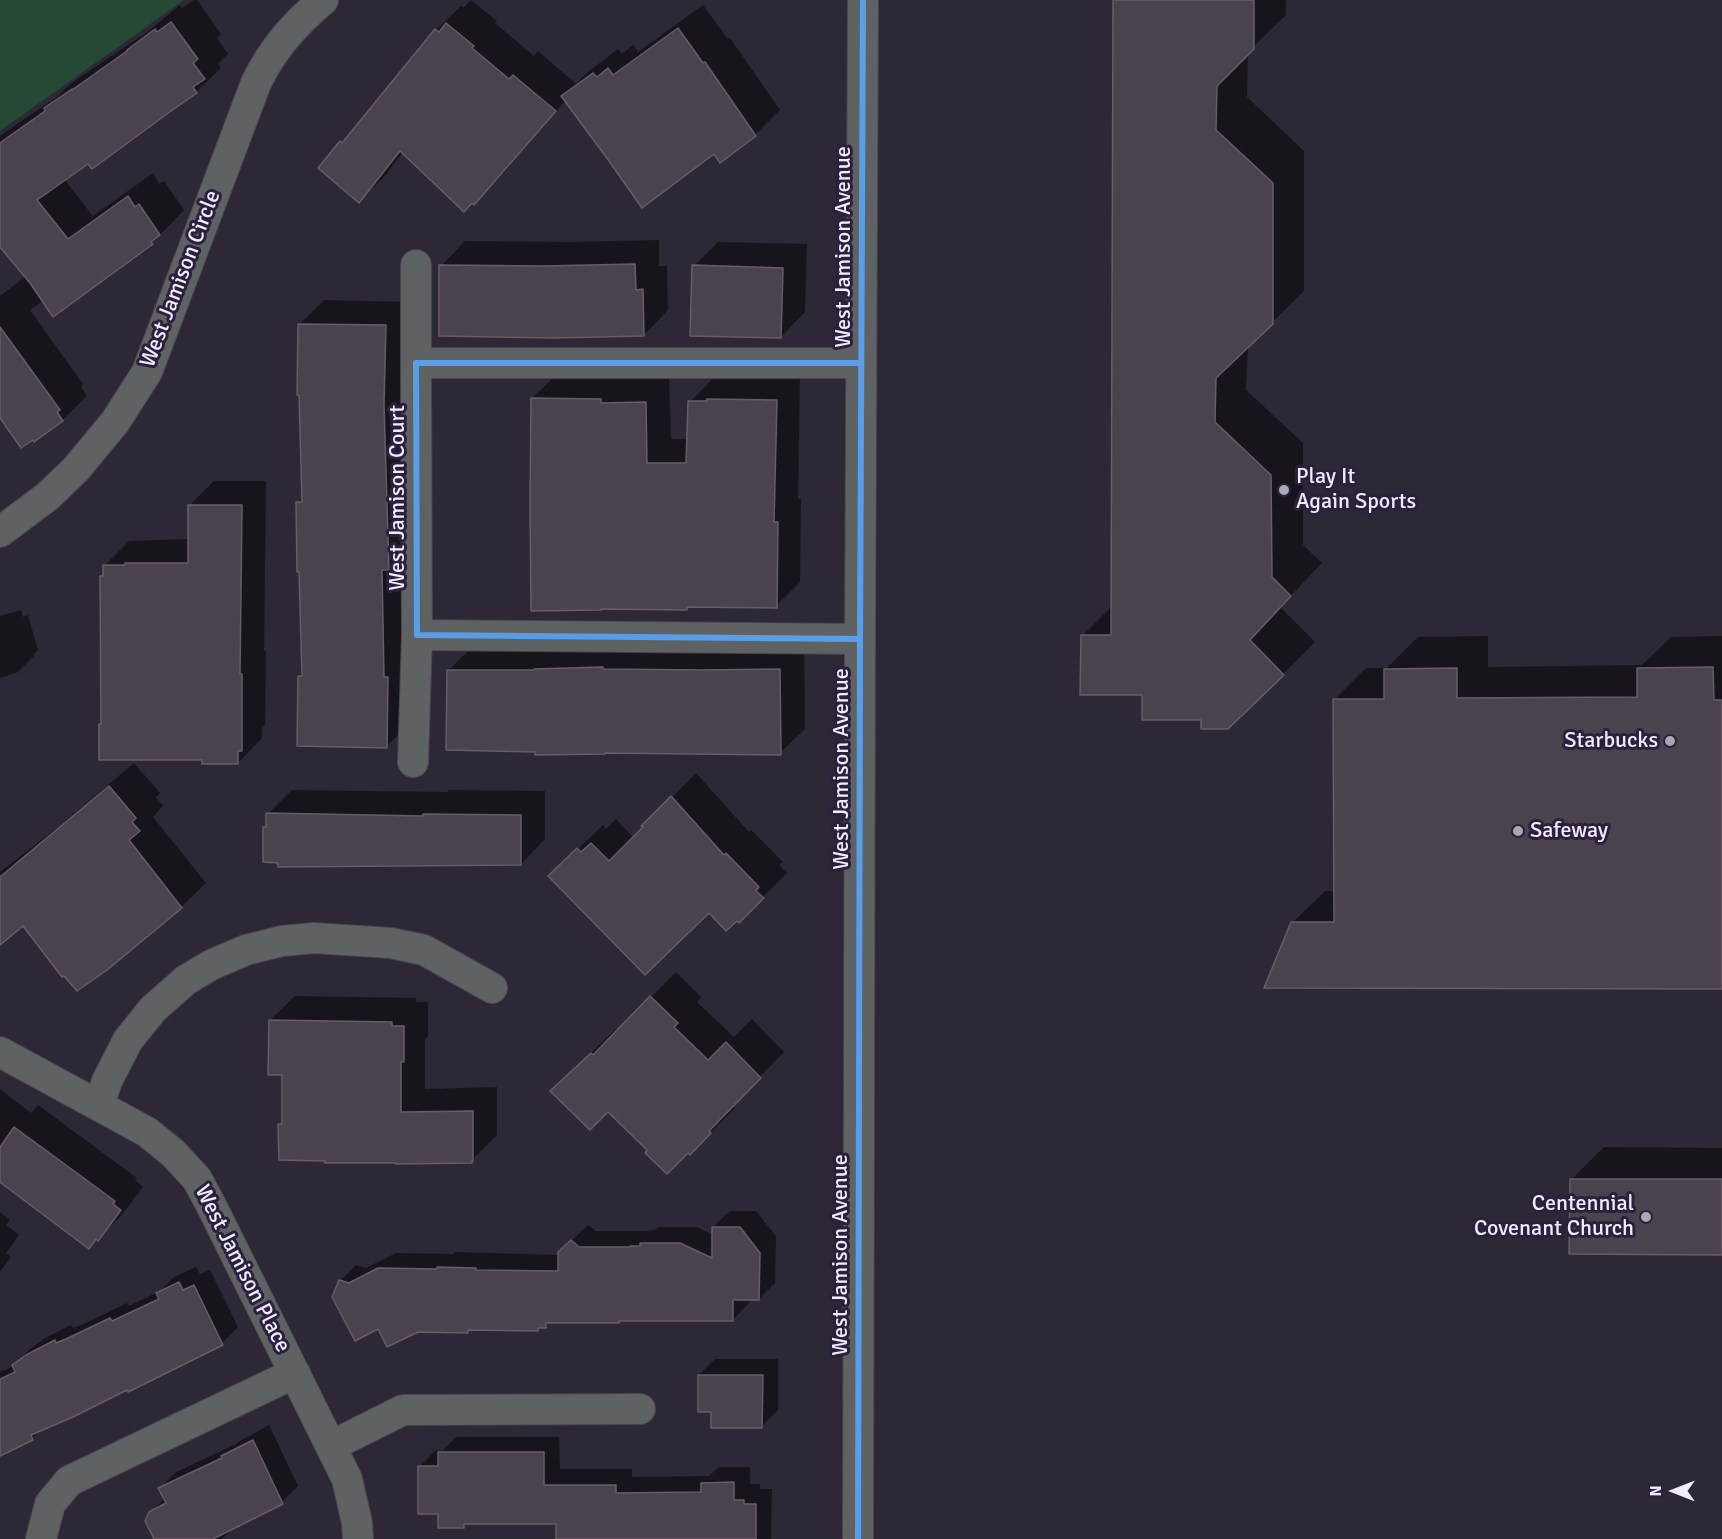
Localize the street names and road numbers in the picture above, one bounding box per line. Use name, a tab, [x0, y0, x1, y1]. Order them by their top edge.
street label: West Jamison Avenue	[831, 146, 857, 348]
street label: West Jamison Circle	[135, 187, 227, 371]
street label: West Jamison Court	[385, 405, 411, 591]
street label: West Jamison Avenue	[829, 668, 855, 870]
street label: West Jamison Avenue	[828, 1154, 854, 1356]
street label: West Jamison Place	[188, 1181, 296, 1357]

